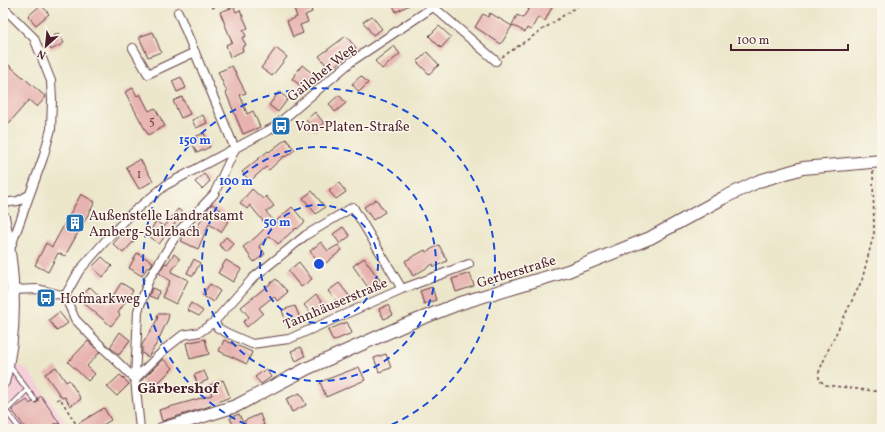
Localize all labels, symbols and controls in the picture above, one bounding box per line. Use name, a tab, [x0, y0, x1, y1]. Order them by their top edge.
north arrow	[26, 26, 66, 66]
scale bar	[731, 26, 848, 52]
text: 100 m	[737, 33, 770, 49]
street label: Gailoher Weg	[284, 40, 360, 107]
text: N	[35, 45, 49, 62]
house number: 5	[149, 114, 155, 130]
bus stop icon: Von-Platen-Straße	[270, 115, 292, 137]
place label: Von-Platen-Straße	[295, 118, 410, 137]
text: 150 m	[179, 133, 211, 149]
house number: 1	[137, 167, 141, 183]
text: 100 m	[219, 174, 253, 190]
place label: Außenstelle Landratsamt Amberg-Sulzbach	[89, 207, 244, 242]
building icon: Außenstelle Landratsamt Amberg-Sulzbach	[64, 212, 86, 234]
text: 50 m	[263, 215, 291, 231]
street label: Gerberstraße	[475, 251, 559, 293]
centre of rings	[312, 257, 326, 271]
street label: Tannhäuserstraße	[281, 274, 391, 335]
bus stop icon: Hofmarkweg	[35, 287, 57, 309]
place label: Hofmarkweg	[60, 290, 140, 309]
district label: Gärbershof	[138, 379, 219, 400]

